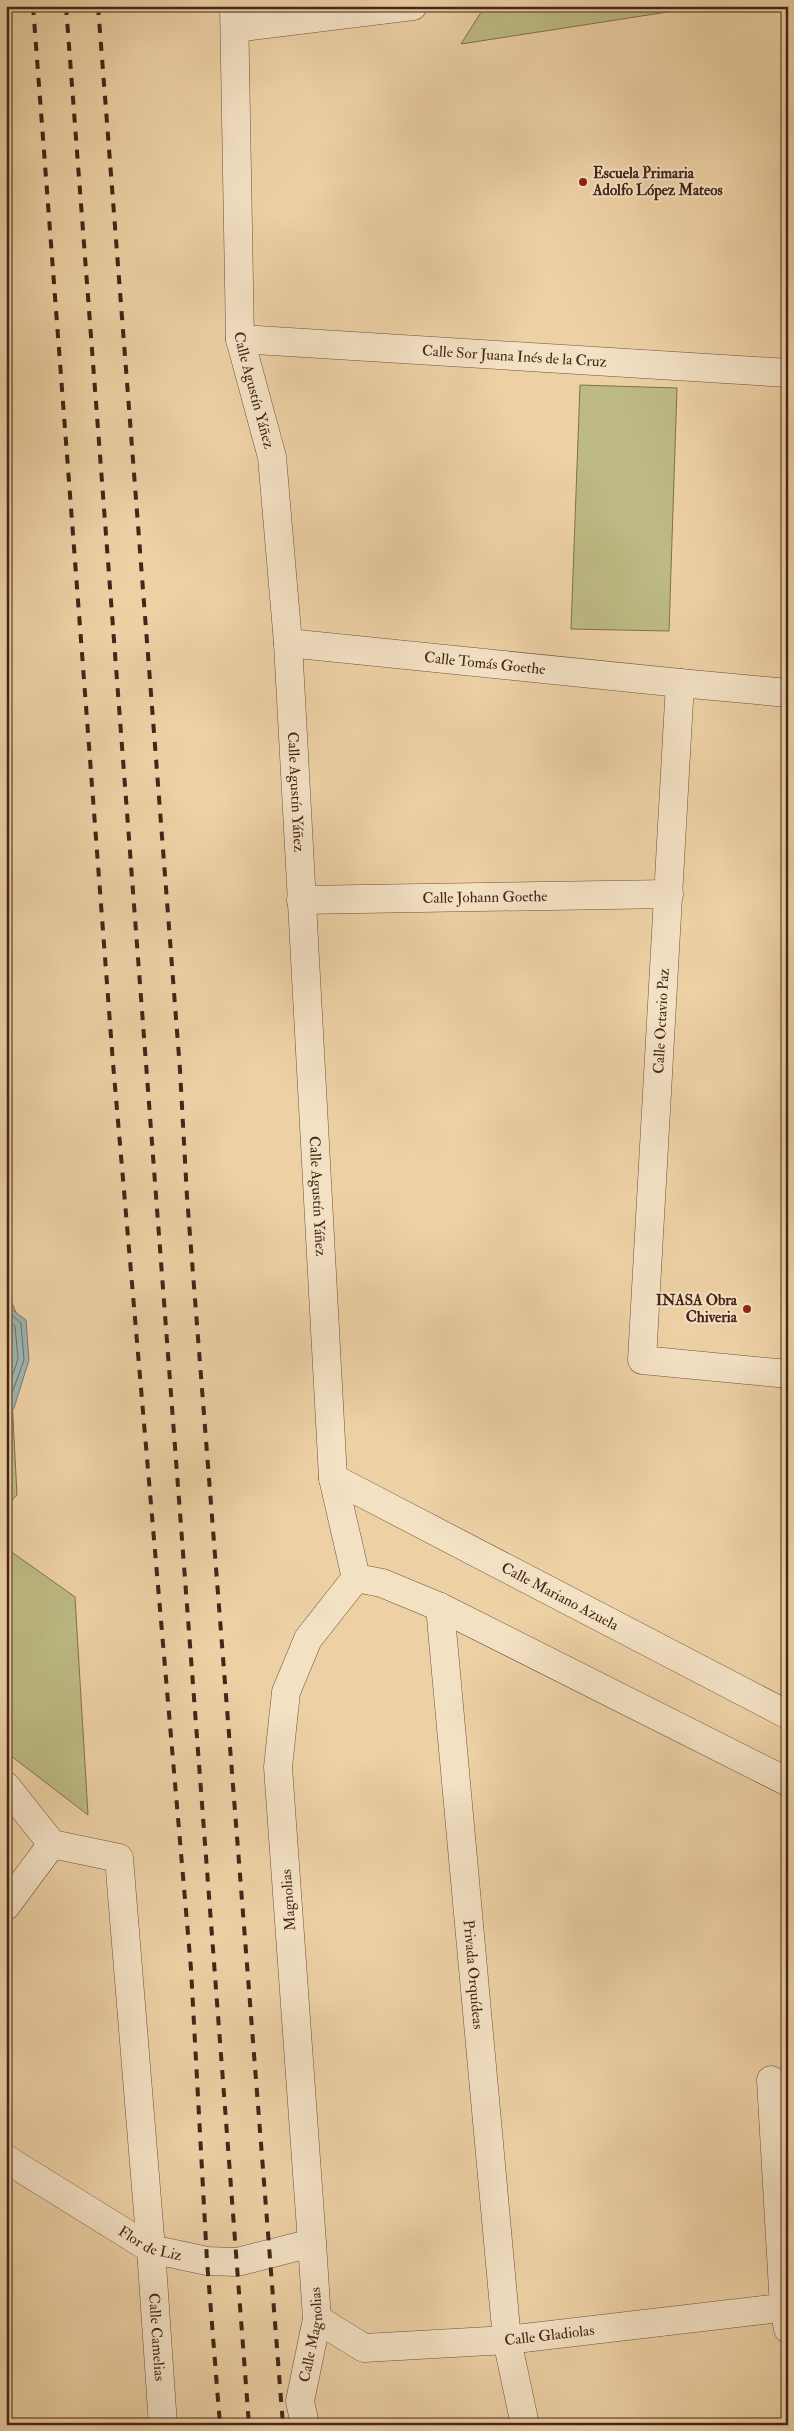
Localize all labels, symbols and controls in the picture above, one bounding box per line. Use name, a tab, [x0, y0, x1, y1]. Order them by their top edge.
place label: Escuela Primaria Adolfo López Mateos	[592, 164, 723, 201]
marker: Escuela Primaria Adolfo López Mateos	[577, 176, 589, 188]
street label: Calle Agustín Yáñez	[230, 332, 278, 451]
street label: Calle Sor Juana Inés de la Cruz	[421, 341, 607, 372]
street label: Calle Tomás Goethe	[423, 648, 547, 679]
street label: Calle Agustín Yáñez	[283, 731, 308, 852]
street label: Calle Johann Goethe	[422, 887, 548, 908]
street label: Calle Octavio Paz	[649, 968, 674, 1074]
street label: Calle Agustín Yáñez	[305, 1136, 330, 1257]
place label: INASA Obra Chiveria	[656, 1291, 738, 1327]
marker: INASA Obra Chiveria	[741, 1303, 753, 1315]
street label: Calle Mariano Azuela	[498, 1558, 622, 1635]
street label: Magnolias	[277, 1868, 300, 1932]
street label: Privada Orquídeas	[459, 1919, 488, 2030]
street label: Flor de Liz	[115, 2222, 184, 2265]
street label: Calle Magnolias	[295, 2287, 327, 2384]
street label: Calle Camelias	[144, 2292, 169, 2382]
street label: Calle Gladiolas	[503, 2321, 595, 2350]

